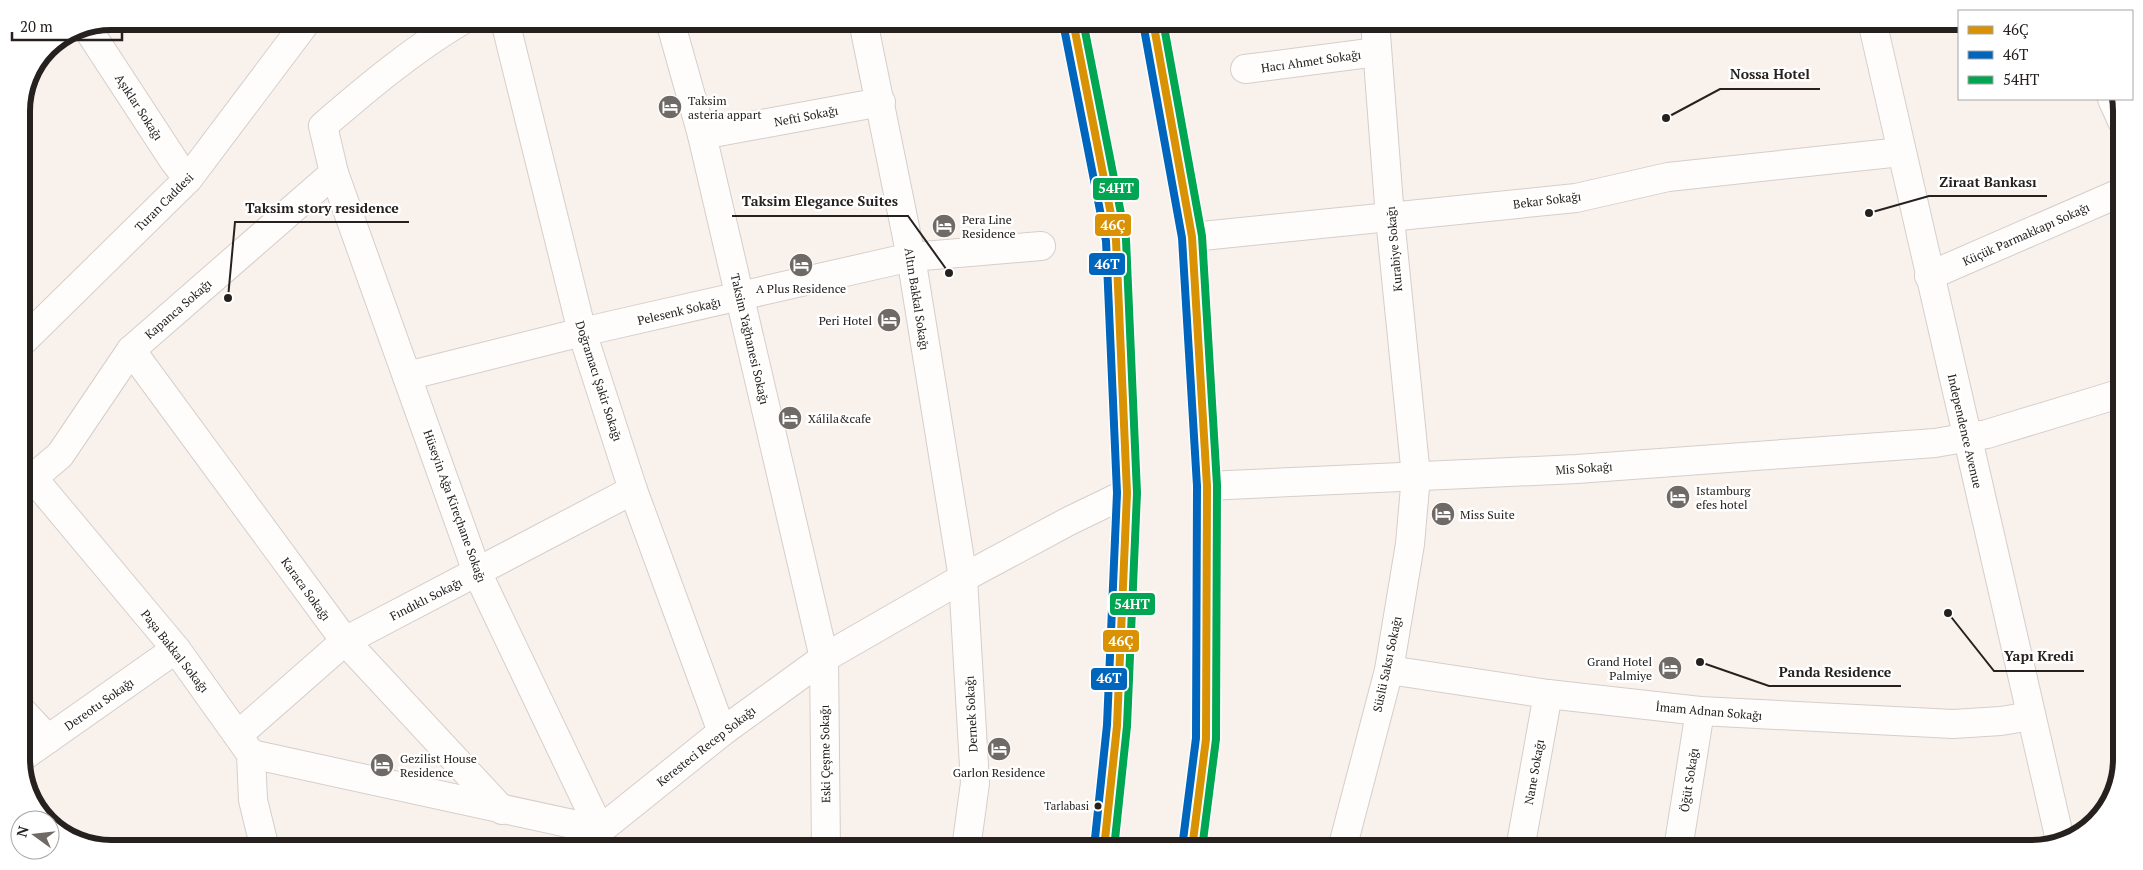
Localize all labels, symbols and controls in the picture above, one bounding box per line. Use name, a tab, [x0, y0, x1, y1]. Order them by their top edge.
scale bar	[12, 10, 122, 42]
legend	[1958, 10, 2133, 100]
text: 20 m	[20, 16, 53, 36]
text: 46Ç	[2003, 19, 2029, 39]
text: 46T	[2003, 44, 2028, 64]
street label: Hacı Ahmet Sokağı	[1260, 46, 1362, 75]
callout: Nossa Hotel	[1720, 60, 1820, 89]
text: Nossa Hotel	[1730, 64, 1810, 83]
text: 54HT	[2003, 69, 2039, 89]
street label: Aşıklar Sokağı	[112, 71, 166, 143]
place label: Taksim asteria appart	[688, 93, 762, 122]
hotel icon: Taksim asteria appart	[657, 94, 683, 120]
street label: Nefti Sokağı	[773, 102, 840, 130]
callout: Ziraat Bankası	[1929, 167, 2047, 196]
street label: Turan Caddesi	[132, 169, 197, 234]
text: Ziraat Bankası	[1939, 172, 2037, 191]
line badge: 54HT	[1092, 177, 1140, 201]
text: 54HT	[1098, 178, 1135, 197]
callout: Taksim Elegance Suites	[732, 187, 908, 216]
street label: Bekar Sokağı	[1512, 188, 1582, 212]
text: Taksim Elegance Suites	[742, 191, 898, 210]
callout: Taksim story residence	[235, 193, 409, 222]
text: Taksim story residence	[245, 198, 399, 217]
street label: Küçük Parmakkapı Sokağı	[1960, 199, 2092, 269]
street label: Kurabiye Sokağı	[1383, 205, 1405, 292]
place label: Pera Line Residence	[962, 212, 1016, 241]
hotel icon: Pera Line Residence	[931, 213, 957, 239]
line badge: 46Ç	[1094, 213, 1132, 237]
text: 46Ç	[1101, 215, 1125, 234]
street label: Altın Bakkal Sokağı	[901, 247, 933, 352]
hotel icon: A Plus Residence	[788, 252, 814, 278]
line badge: 46T	[1088, 252, 1126, 276]
text: 46T	[1094, 254, 1120, 273]
street label: Taksim Yağhanesi Sokağı	[728, 272, 772, 406]
street label: Kapanca Sokağı	[142, 276, 215, 342]
place label: A Plus Residence	[756, 281, 846, 296]
street label: Pelesenk Sokağı	[636, 294, 723, 328]
hotel icon: Peri Hotel	[876, 307, 902, 333]
place label: Peri Hotel	[819, 313, 872, 328]
street label: Doğramacı Şakir Sokağı	[572, 319, 626, 443]
street label: Independence Avenue	[1945, 372, 1985, 490]
hotel icon: Xálila&cafe	[777, 405, 803, 431]
place label: Xálila&cafe	[808, 411, 871, 426]
street label: Hüseyin Ağa Kireçhane Sokağı	[420, 428, 490, 585]
street label: Mis Sokağı	[1555, 458, 1614, 477]
place label: Istamburg efes hotel	[1696, 483, 1751, 512]
hotel icon: Istamburg efes hotel	[1665, 484, 1691, 510]
hotel icon: Miss Suite	[1430, 501, 1456, 527]
place label: Miss Suite	[1460, 507, 1515, 522]
street label: Karaca Sokağı	[278, 555, 334, 624]
street label: Fındıklı Sokağı	[387, 574, 465, 624]
line badge: 54HT	[1109, 592, 1156, 616]
text: 54HT	[1114, 594, 1151, 613]
street label: Paşa Bakkal Sokağı	[138, 606, 212, 696]
street label: Süslü Saksı Sokağı	[1370, 614, 1405, 713]
line badge: 46Ç	[1102, 629, 1140, 653]
text: 46Ç	[1109, 631, 1133, 650]
callout: Yapı Kredi	[1994, 642, 2084, 671]
text: Yapı Kredi	[2004, 646, 2074, 665]
place label: Grand Hotel Palmiye	[1587, 654, 1652, 683]
hotel icon: Grand Hotel Palmiye	[1657, 655, 1683, 681]
callout: Panda Residence	[1769, 657, 1901, 686]
text: Panda Residence	[1779, 662, 1892, 681]
line badge: 46T	[1090, 667, 1128, 691]
text: 46T	[1096, 668, 1122, 687]
street label: Dereotu Sokağı	[61, 674, 137, 733]
street label: Dernek Sokağı	[961, 675, 980, 753]
street label: İmam Adnan Sokağı	[1655, 699, 1763, 723]
street label: Keresteci Recep Sokağı	[654, 702, 759, 789]
street label: Eski Çeşme Sokağı	[817, 704, 833, 803]
hotel icon: Garlon Residence	[986, 736, 1012, 762]
street label: Nane Sokağı	[1521, 738, 1547, 806]
street label: Öğüt Sokağı	[1677, 747, 1702, 813]
place label: Gezilist House Residence	[400, 751, 477, 780]
hotel icon: Gezilist House Residence	[369, 752, 395, 778]
place label: Garlon Residence	[953, 765, 1045, 780]
place label: Tarlabasi	[1044, 799, 1089, 813]
marker: Tarlabasi	[1093, 801, 1103, 811]
north arrow	[10, 810, 60, 860]
text: N	[11, 824, 33, 839]

